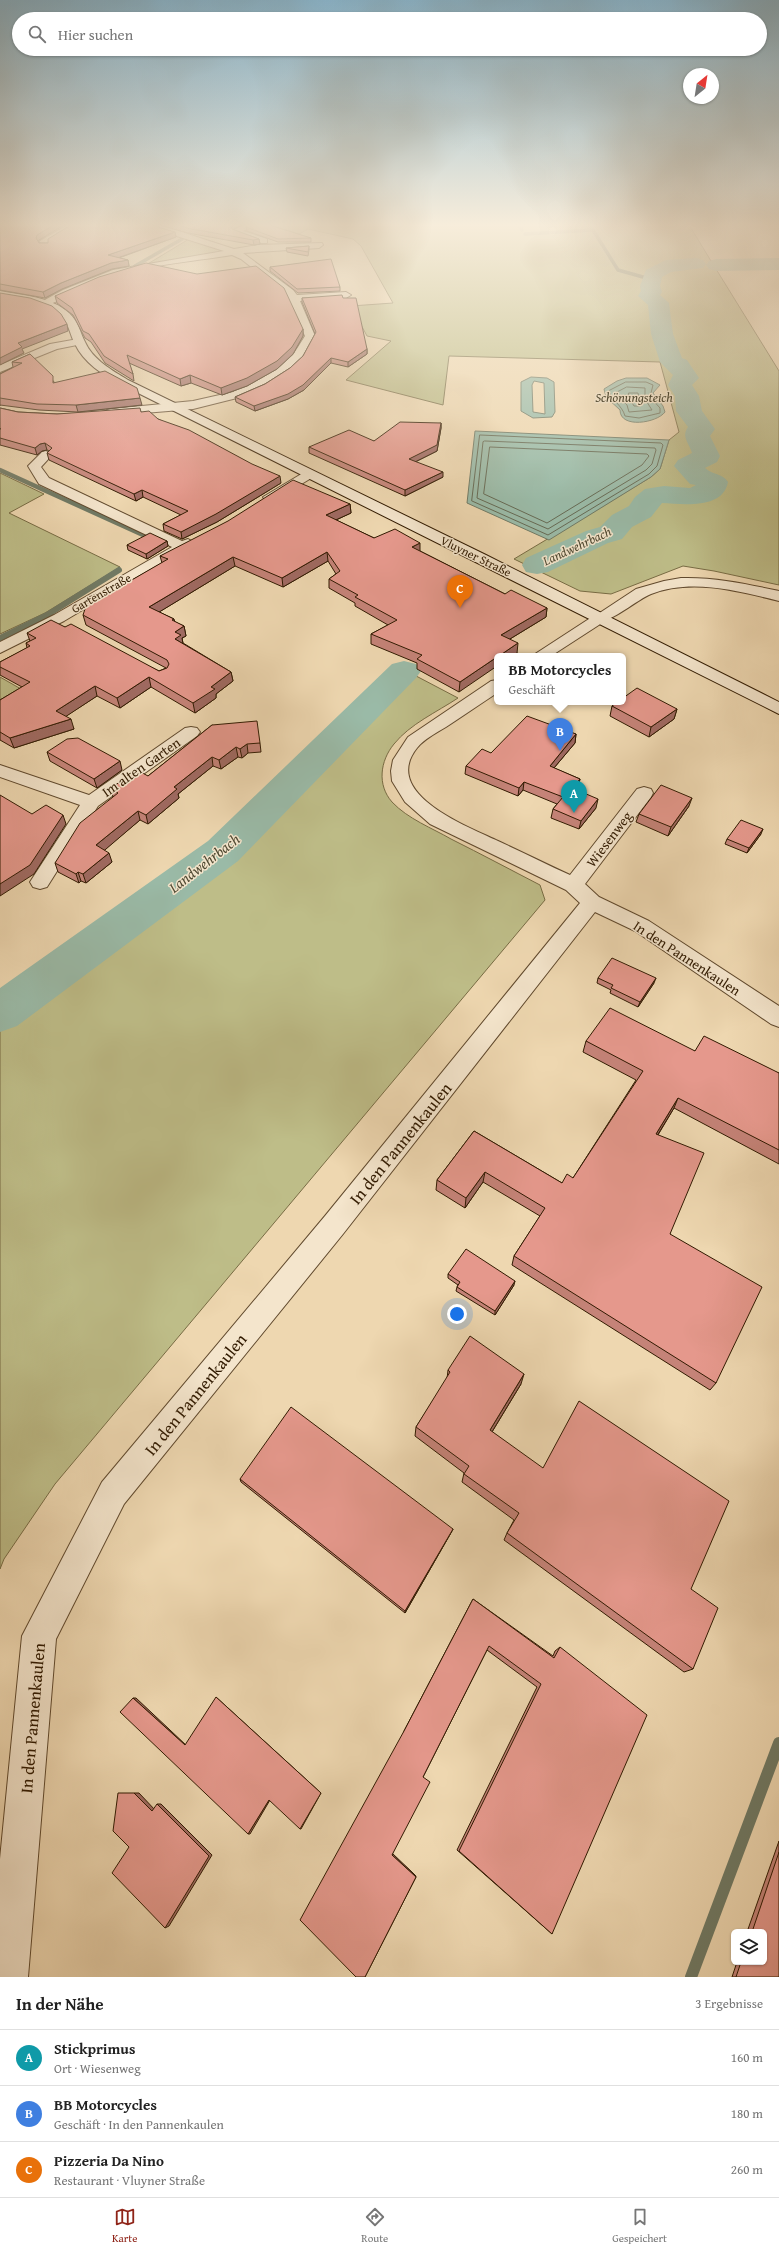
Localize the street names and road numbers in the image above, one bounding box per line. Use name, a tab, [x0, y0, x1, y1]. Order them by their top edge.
street label: Vluyner Straße	[438, 532, 515, 581]
street label: Gartenstraße	[68, 569, 134, 617]
street label: Im alten Garten	[98, 732, 184, 802]
street label: Wiesenweg	[581, 807, 637, 871]
street label: In den Pannenkaulen	[629, 916, 745, 1000]
street label: In den Pannenkaulen	[343, 1076, 457, 1209]
street label: In den Pannenkaulen	[138, 1327, 252, 1460]
street label: In den Pannenkaulen	[13, 1641, 51, 1794]

